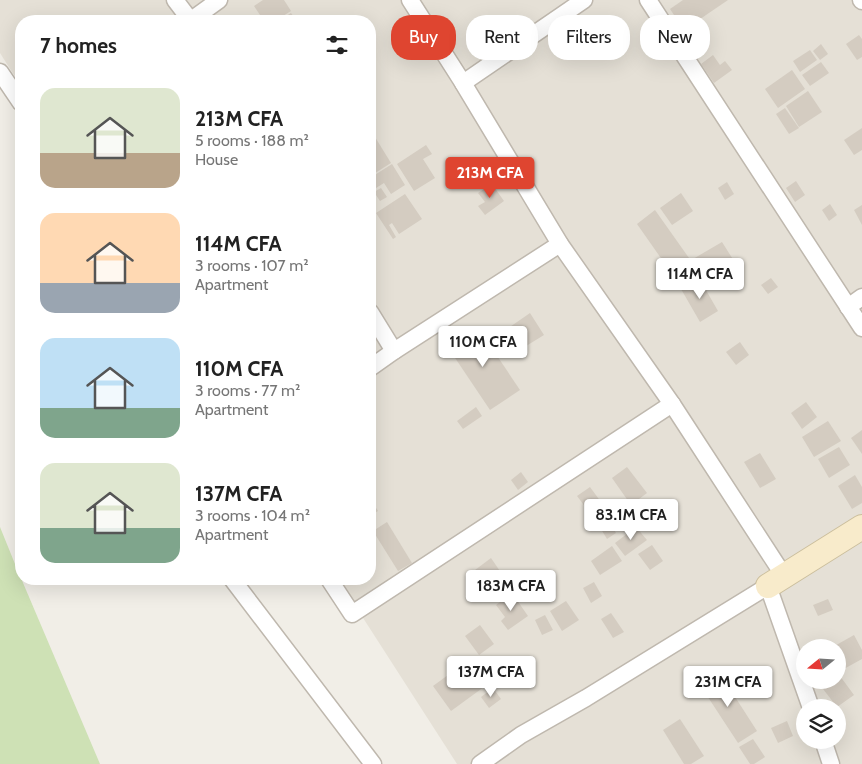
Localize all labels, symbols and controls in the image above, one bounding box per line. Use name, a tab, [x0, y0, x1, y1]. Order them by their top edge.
chip: Buy	[391, 15, 456, 60]
chip: Rent	[466, 15, 538, 60]
chip: Filters	[548, 15, 630, 60]
chip: New	[640, 15, 710, 60]
icon: filters	[323, 31, 351, 59]
text: 7 homes	[40, 33, 117, 58]
text: 213M CFA	[195, 106, 283, 131]
icon: home	[80, 108, 140, 168]
text: 5 rooms · 188 m²	[195, 131, 309, 150]
text: House	[195, 150, 238, 169]
pin: 213M CFA	[438, 156, 542, 199]
text: 213M CFA	[456, 163, 524, 182]
text: 114M CFA	[195, 231, 282, 256]
icon: home	[80, 233, 140, 293]
text: 3 rooms · 107 m²	[195, 256, 309, 275]
pin: 114M CFA	[648, 258, 752, 300]
text: 114M CFA	[667, 264, 733, 283]
text: Apartment	[195, 275, 268, 294]
pin: 110M CFA	[431, 326, 535, 368]
text: 110M CFA	[449, 332, 517, 351]
text: 110M CFA	[195, 356, 283, 381]
icon: home	[80, 358, 140, 418]
text: 3 rooms · 77 m²	[195, 381, 300, 400]
text: Apartment	[195, 400, 268, 419]
text: 137M CFA	[195, 481, 282, 506]
icon: home	[80, 483, 140, 543]
pin: 83.1M CFA	[574, 498, 688, 541]
text: 83.1M CFA	[595, 505, 667, 524]
text: 3 rooms · 104 m²	[195, 506, 310, 525]
text: Apartment	[195, 525, 268, 544]
pin: 183M CFA	[459, 570, 563, 612]
text: 183M CFA	[477, 576, 545, 595]
north arrow	[796, 639, 846, 689]
map controls	[796, 639, 846, 749]
pin: 137M CFA	[439, 656, 543, 698]
text: 137M CFA	[458, 662, 524, 681]
pin: 231M CFA	[676, 666, 780, 708]
text: 231M CFA	[694, 672, 762, 691]
button: layers	[796, 699, 846, 749]

